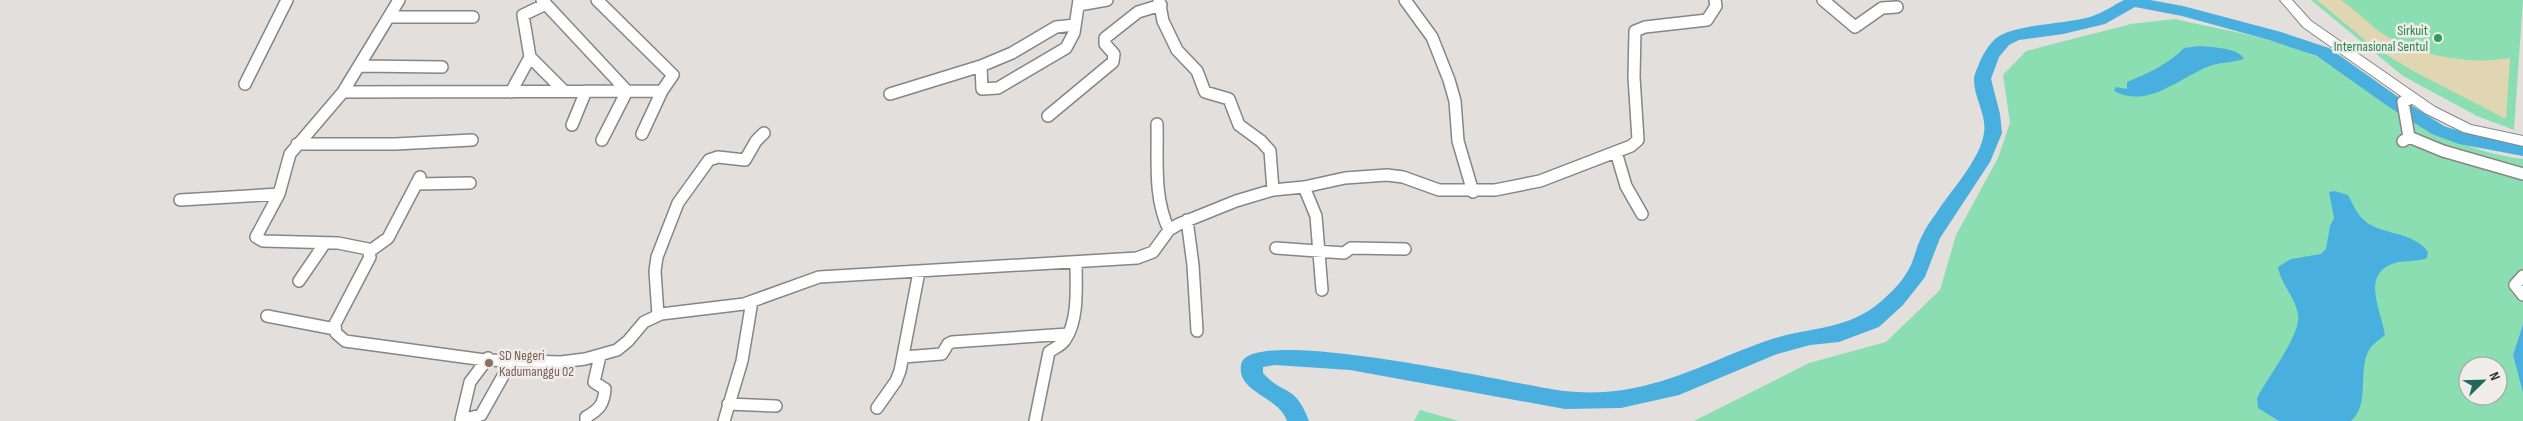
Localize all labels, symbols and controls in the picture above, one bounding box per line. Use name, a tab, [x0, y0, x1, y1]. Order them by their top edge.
place label: Sirkuit Internasional Sentul	[2334, 22, 2428, 55]
marker: Sirkuit Internasional Sentul	[2432, 32, 2444, 44]
place label: SD Negeri Kadumanggu 02	[499, 347, 574, 380]
north arrow	[2458, 356, 2508, 406]
marker: SD Negeri Kadumanggu 02	[483, 357, 495, 369]
text: N	[2485, 369, 2504, 383]

